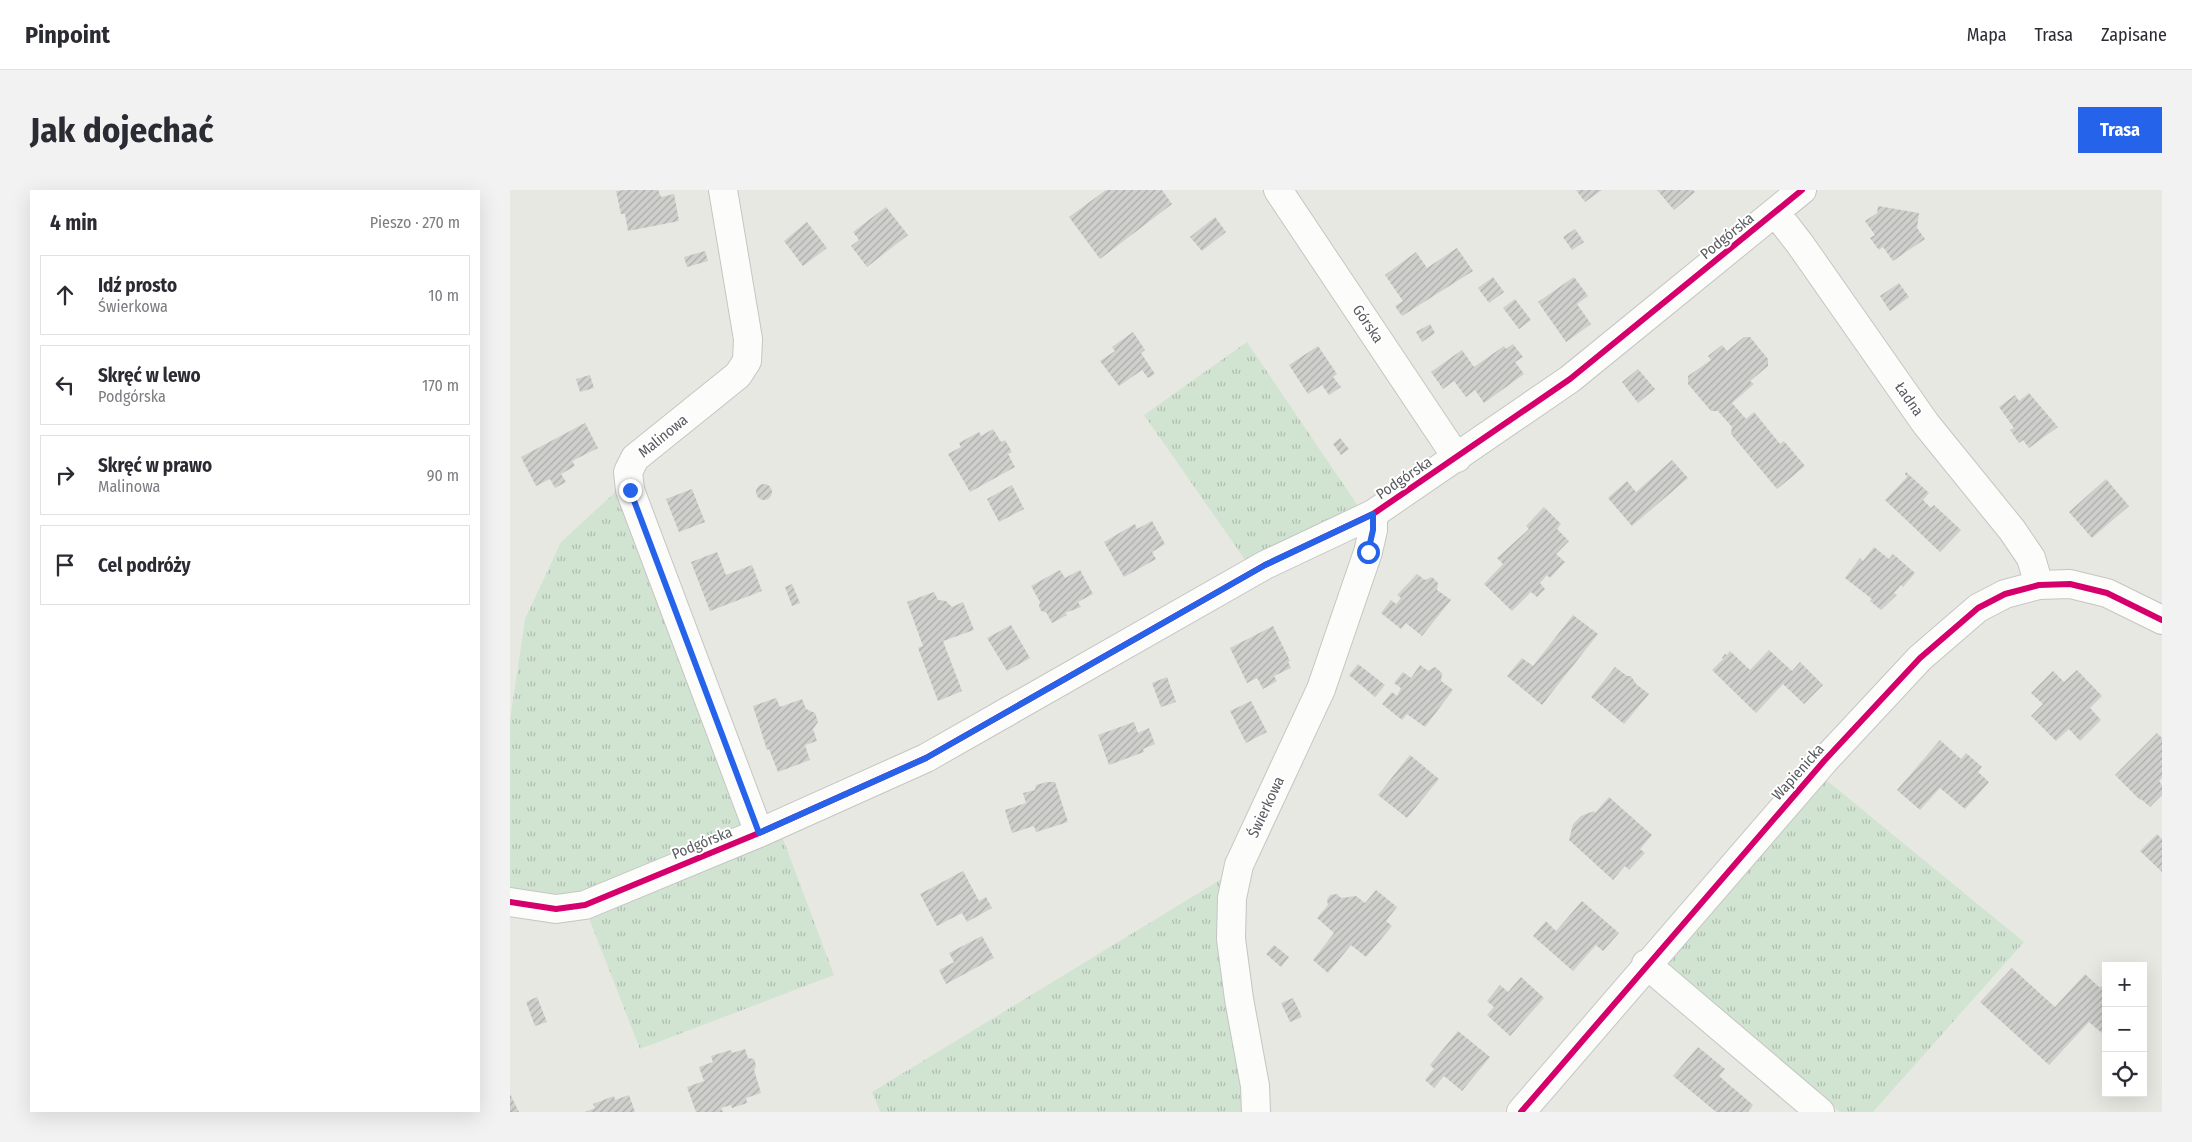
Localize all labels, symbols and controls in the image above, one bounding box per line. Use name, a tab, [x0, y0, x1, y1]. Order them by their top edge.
text: Pinpoint	[25, 21, 110, 49]
text: Mapa	[1967, 24, 2006, 46]
text: Trasa	[2034, 24, 2073, 46]
text: Zapisane	[2101, 24, 2167, 46]
button: Trasa	[2078, 107, 2162, 153]
text: Jak dojechać	[30, 109, 213, 151]
street label: Podgórska	[1697, 209, 1757, 263]
text: 4 min	[50, 210, 98, 236]
text: Pieszo · 270 m	[370, 213, 460, 232]
text: Idź prosto	[98, 274, 177, 297]
icon: ahead	[51, 281, 79, 309]
text: 10 m	[428, 286, 459, 305]
text: Świerkowa	[98, 297, 168, 316]
street label: Górska	[1349, 302, 1387, 346]
text: Skręć w lewo	[98, 364, 201, 387]
icon: left	[51, 371, 79, 399]
text: 170 m	[422, 376, 459, 395]
street label: Ładna	[1891, 378, 1927, 420]
text: Podgórska	[98, 387, 166, 406]
street label: Malinowa	[635, 411, 691, 461]
street label: Podgórska	[1373, 453, 1435, 503]
text: Skręć w prawo	[98, 454, 212, 477]
icon: right	[51, 461, 79, 489]
text: 90 m	[427, 466, 459, 485]
text: Malinowa	[98, 477, 160, 496]
route end	[619, 479, 642, 502]
route start	[1357, 541, 1380, 564]
icon: arrive	[51, 551, 79, 579]
text: Cel podróży	[98, 554, 191, 577]
street label: Wapienicka	[1768, 740, 1828, 804]
street label: Świerkowa	[1244, 774, 1288, 840]
street label: Podgórska	[669, 823, 735, 863]
map controls	[2102, 962, 2147, 1097]
button: +	[2102, 962, 2147, 1007]
button: −	[2102, 1007, 2147, 1052]
button: locate	[2102, 1052, 2147, 1097]

